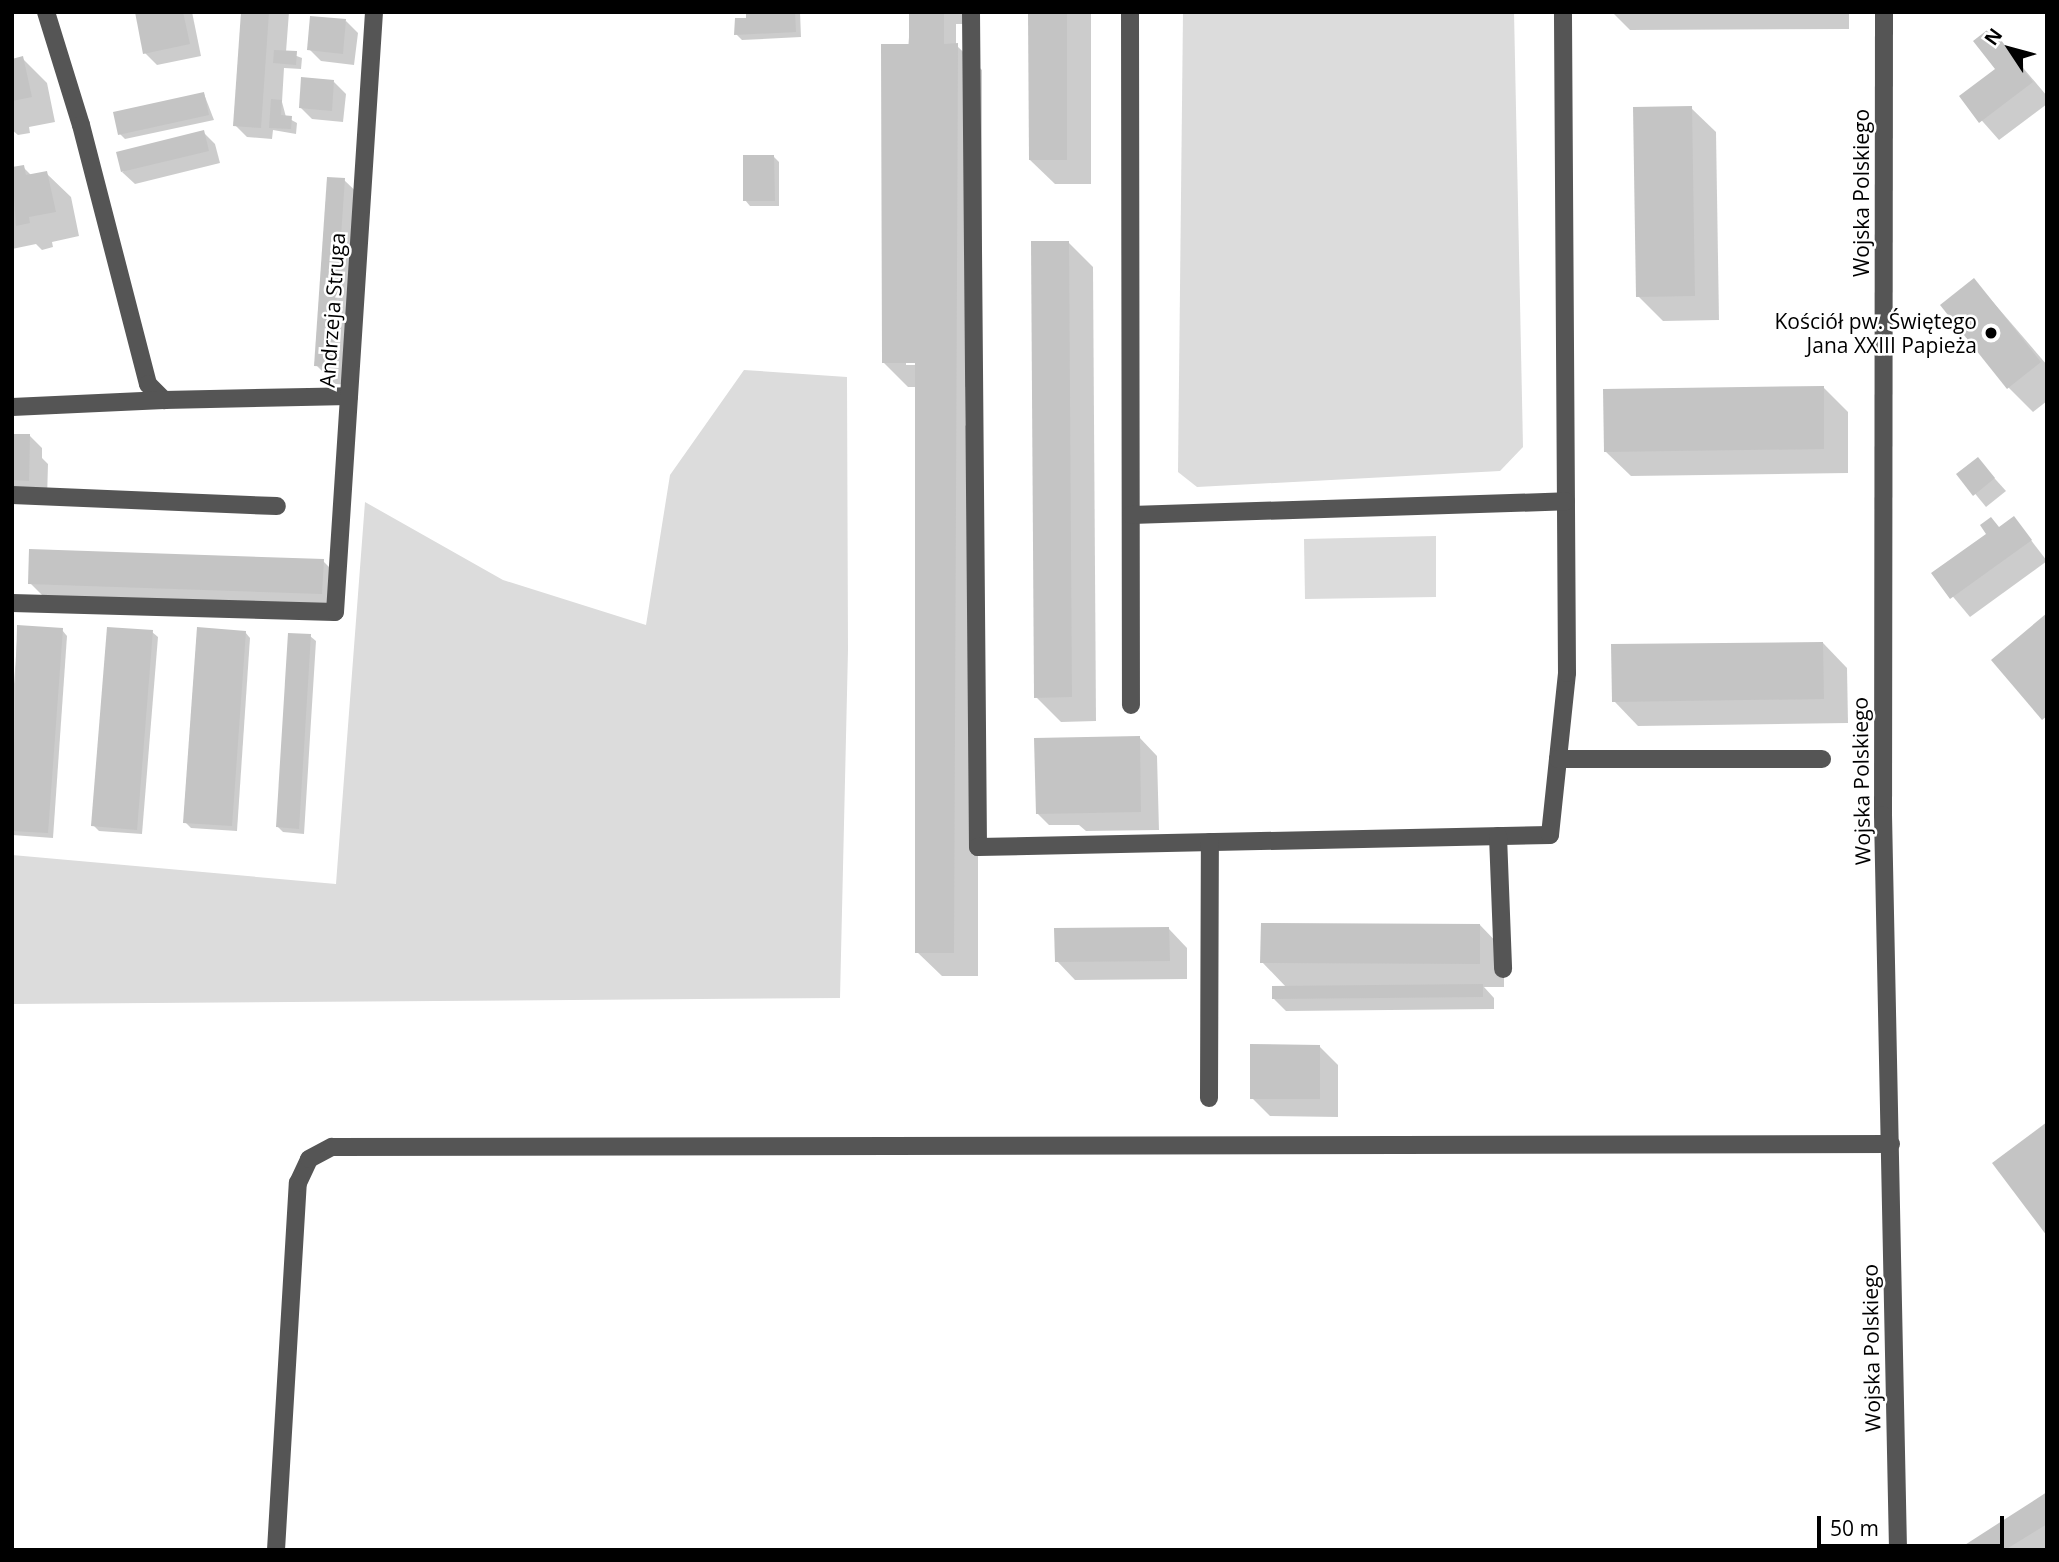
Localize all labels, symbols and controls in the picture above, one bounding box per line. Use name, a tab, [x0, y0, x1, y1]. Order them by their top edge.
north arrow	[1975, 14, 2045, 84]
text: N	[1978, 23, 2008, 51]
street label: Wojska Polskiego	[1848, 109, 1874, 277]
street label: Andrzeja Struga	[314, 232, 350, 388]
place label: Kościół pw. Świętego Jana XXIII Papieża	[1774, 308, 1977, 358]
marker: Kościół pw. Świętego Jana XXIII Papieża	[1983, 325, 1999, 341]
street label: Wojska Polskiego	[1847, 697, 1875, 865]
street label: Wojska Polskiego	[1857, 1264, 1885, 1432]
scale bar	[1821, 1502, 2008, 1546]
text: 50 m	[1830, 1514, 1879, 1542]

